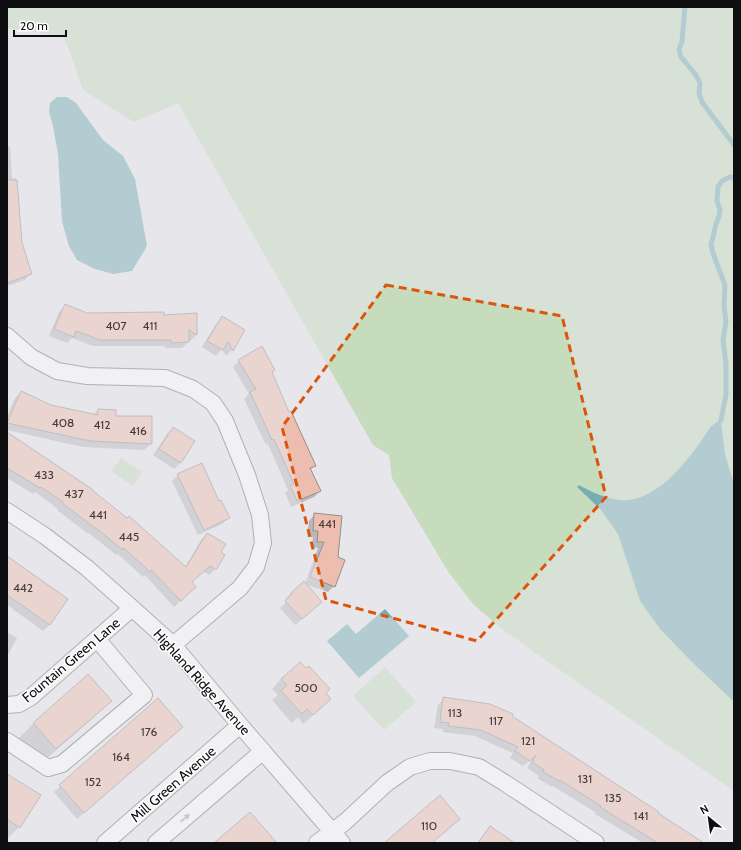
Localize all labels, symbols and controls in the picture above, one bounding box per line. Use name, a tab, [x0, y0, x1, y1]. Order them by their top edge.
scale bar	[14, 12, 66, 38]
text: 20 m	[20, 18, 48, 33]
house number: 407	[105, 318, 127, 333]
house number: 411	[143, 318, 157, 333]
house number: 408	[52, 415, 74, 430]
house number: 412	[93, 417, 111, 432]
house number: 416	[129, 423, 147, 438]
house number: 433	[34, 467, 54, 482]
house number: 437	[64, 486, 84, 501]
house number: 441	[89, 507, 107, 522]
house number: 441	[318, 516, 336, 531]
house number: 445	[119, 529, 139, 544]
house number: 442	[13, 580, 33, 595]
street label: Fountain Green Lane	[18, 614, 124, 706]
street label: Highland Ridge Avenue	[150, 625, 254, 739]
house number: 500	[294, 680, 318, 695]
house number: 113	[448, 705, 462, 720]
house number: 117	[489, 713, 503, 728]
house number: 176	[141, 724, 157, 739]
house number: 121	[521, 733, 535, 748]
street label: Mill Green Avenue	[127, 742, 219, 826]
house number: 164	[112, 749, 130, 764]
house number: 131	[578, 771, 592, 786]
house number: 152	[85, 774, 101, 789]
house number: 135	[605, 790, 621, 805]
north arrow	[689, 798, 729, 838]
text: N	[697, 801, 711, 817]
house number: 141	[634, 808, 648, 823]
one-way arrow	[180, 813, 191, 822]
house number: 110	[421, 818, 437, 833]

